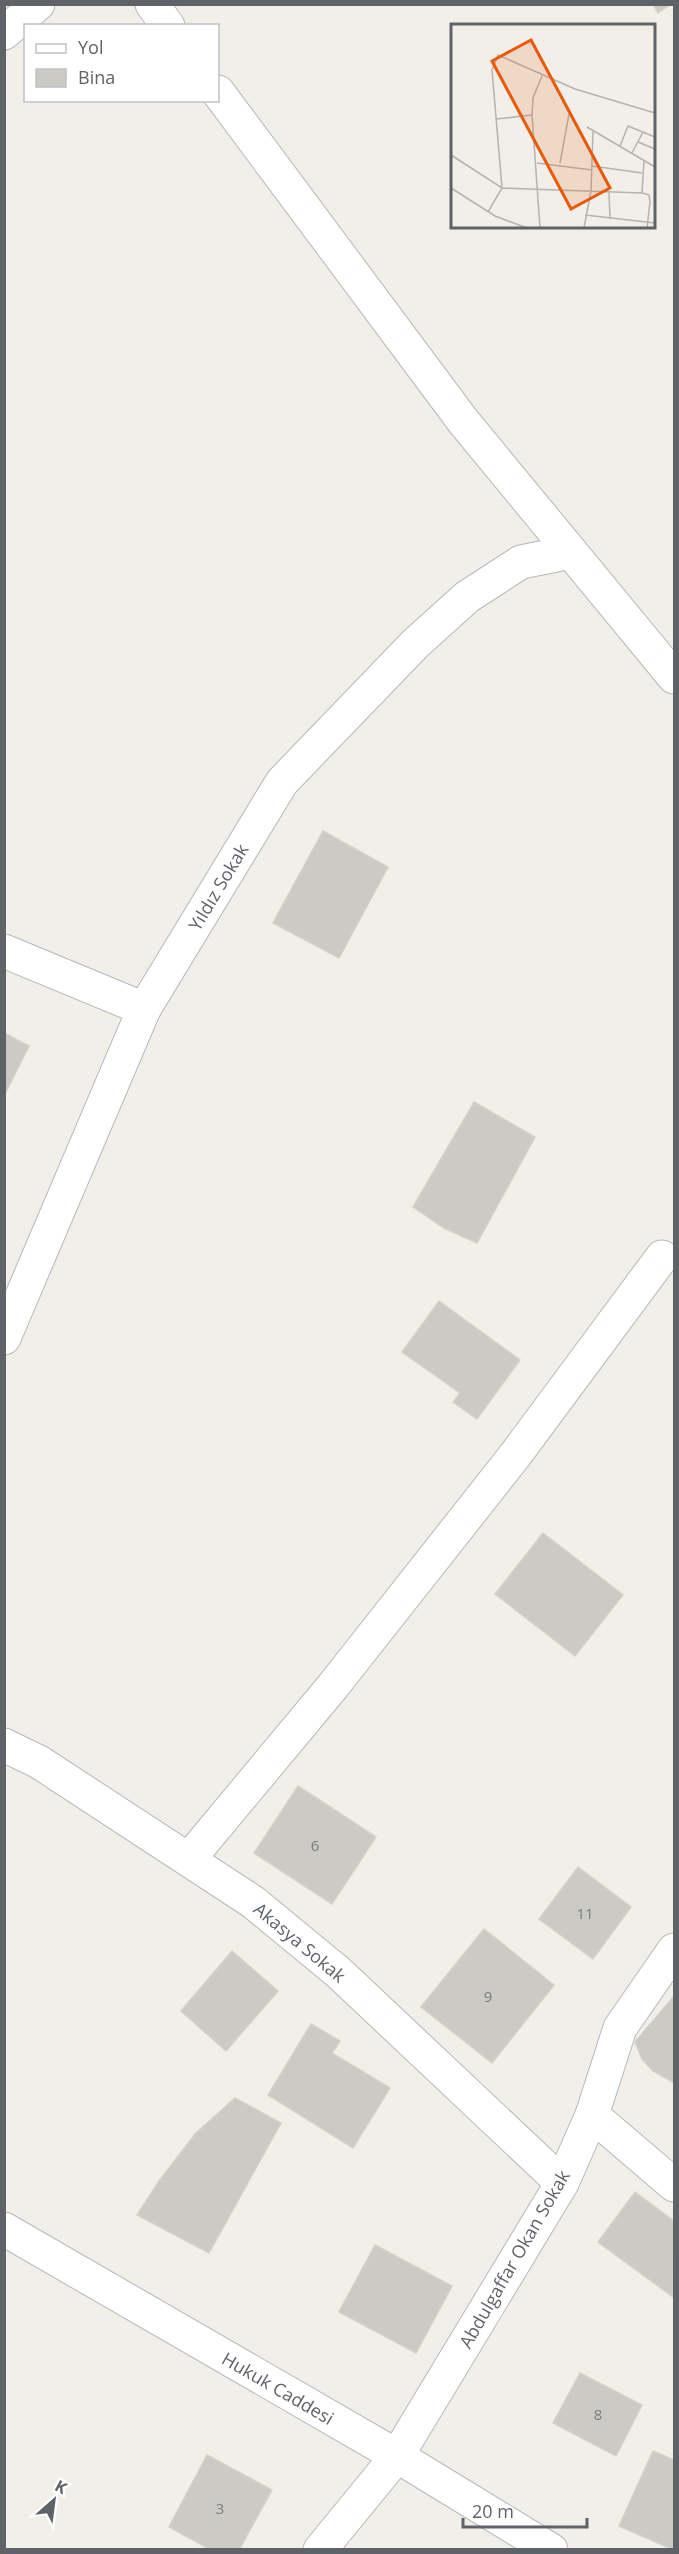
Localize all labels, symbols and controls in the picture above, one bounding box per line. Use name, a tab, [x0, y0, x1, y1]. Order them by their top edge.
legend	[24, 24, 219, 102]
inset map	[451, 24, 655, 228]
text: Yol	[78, 35, 103, 59]
text: Bina	[78, 65, 115, 89]
street label: Yıldız Sokak	[183, 839, 254, 935]
house number: 6	[311, 1835, 319, 1855]
street label: Akasya Sokak	[249, 1897, 351, 1988]
house number: 11	[576, 1903, 594, 1923]
house number: 9	[484, 1986, 492, 2006]
street label: Abdulgaffar Okan Sokak	[453, 2165, 575, 2352]
street label: Hukuk Caddesi	[218, 2346, 338, 2430]
house number: 8	[594, 2404, 602, 2424]
north arrow	[24, 2470, 84, 2530]
text: K	[51, 2475, 71, 2499]
scale bar	[463, 2491, 588, 2529]
house number: 3	[216, 2498, 224, 2518]
text: 20 m	[472, 2499, 514, 2523]

